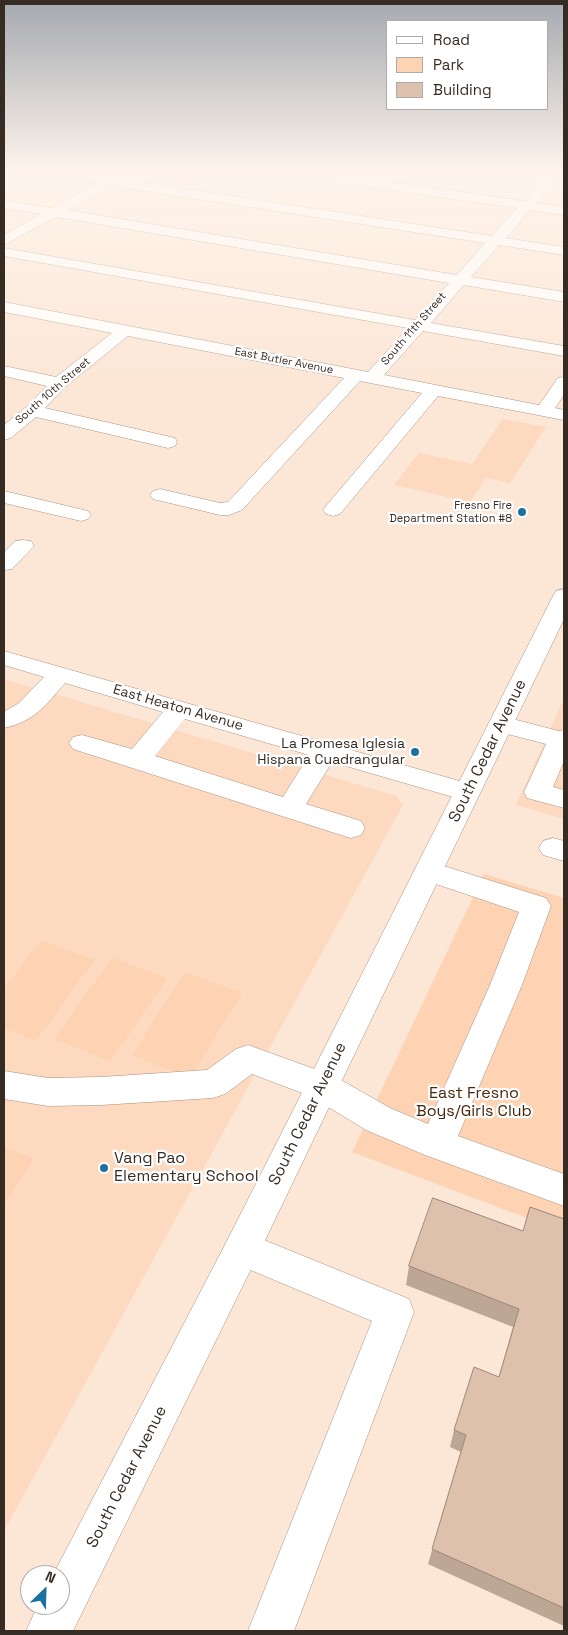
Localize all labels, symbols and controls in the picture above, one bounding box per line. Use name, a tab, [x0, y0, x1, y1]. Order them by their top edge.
legend	[386, 20, 548, 110]
text: Road	[433, 30, 470, 49]
text: Park	[433, 55, 464, 74]
text: Building	[433, 80, 492, 99]
street label: South 11th Street	[379, 290, 449, 368]
street label: East Butler Avenue	[234, 345, 334, 377]
street label: South 10th Street	[13, 355, 93, 427]
place label: Fresno Fire Department Station #8	[389, 499, 512, 525]
marker: Fresno Fire Department Station #8	[516, 506, 528, 518]
street label: South Cedar Avenue	[445, 676, 531, 826]
street label: East Heaton Avenue	[111, 681, 245, 735]
place label: La Promesa Iglesia Hispana Cuadrangular	[257, 736, 405, 769]
marker: La Promesa Iglesia Hispana Cuadrangular	[409, 746, 421, 758]
street label: South Cedar Avenue	[265, 1039, 351, 1189]
park label: East Fresno Boys/Girls Club	[416, 1084, 532, 1122]
place label: Vang Pao Elementary School	[114, 1149, 259, 1187]
marker: Vang Pao Elementary School	[98, 1162, 110, 1174]
street label: South Cedar Avenue	[83, 1403, 171, 1551]
north arrow	[20, 1565, 70, 1615]
text: N	[43, 1567, 59, 1587]

